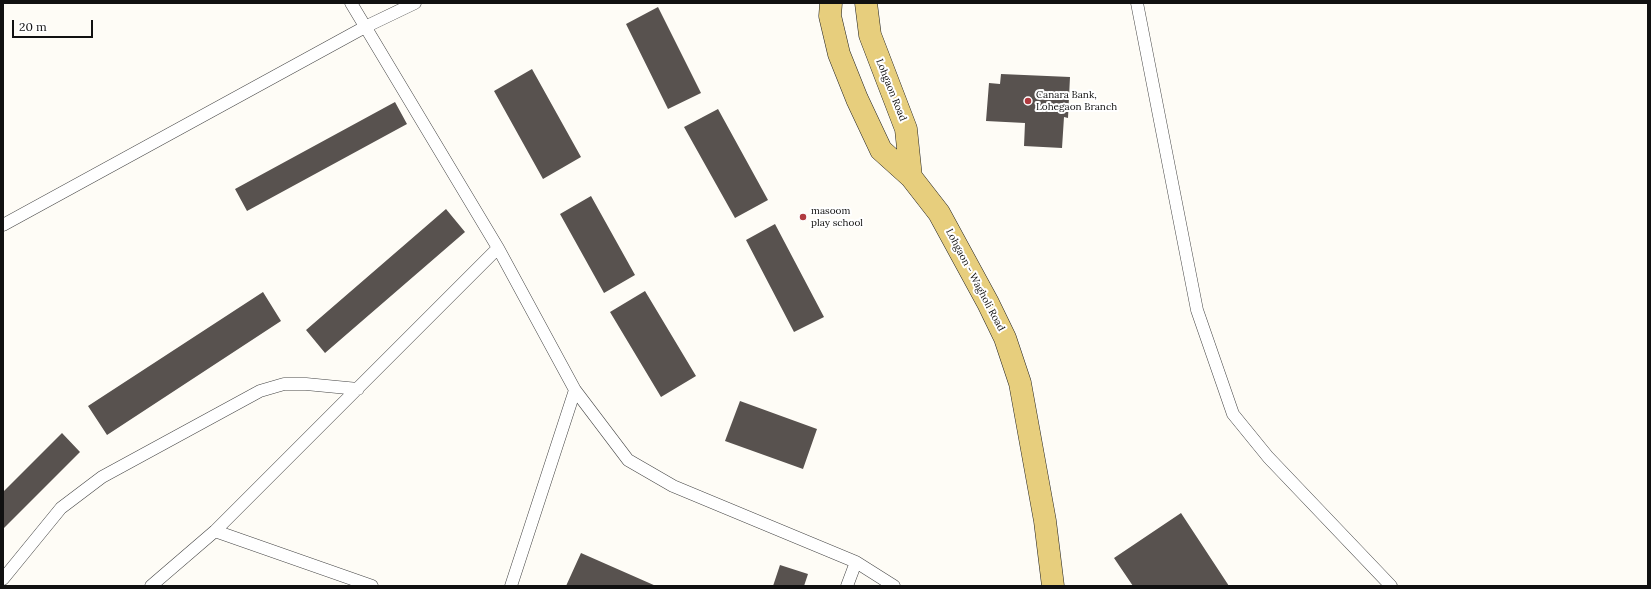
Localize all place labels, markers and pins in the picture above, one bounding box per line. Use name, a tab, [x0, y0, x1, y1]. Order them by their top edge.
place label: Canara Bank, Lohegaon Branch	[1036, 89, 1117, 112]
marker: Canara Bank, Lohegaon Branch	[1023, 96, 1033, 106]
place label: masoom play school	[811, 205, 863, 228]
marker: masoom play school	[798, 212, 808, 222]

